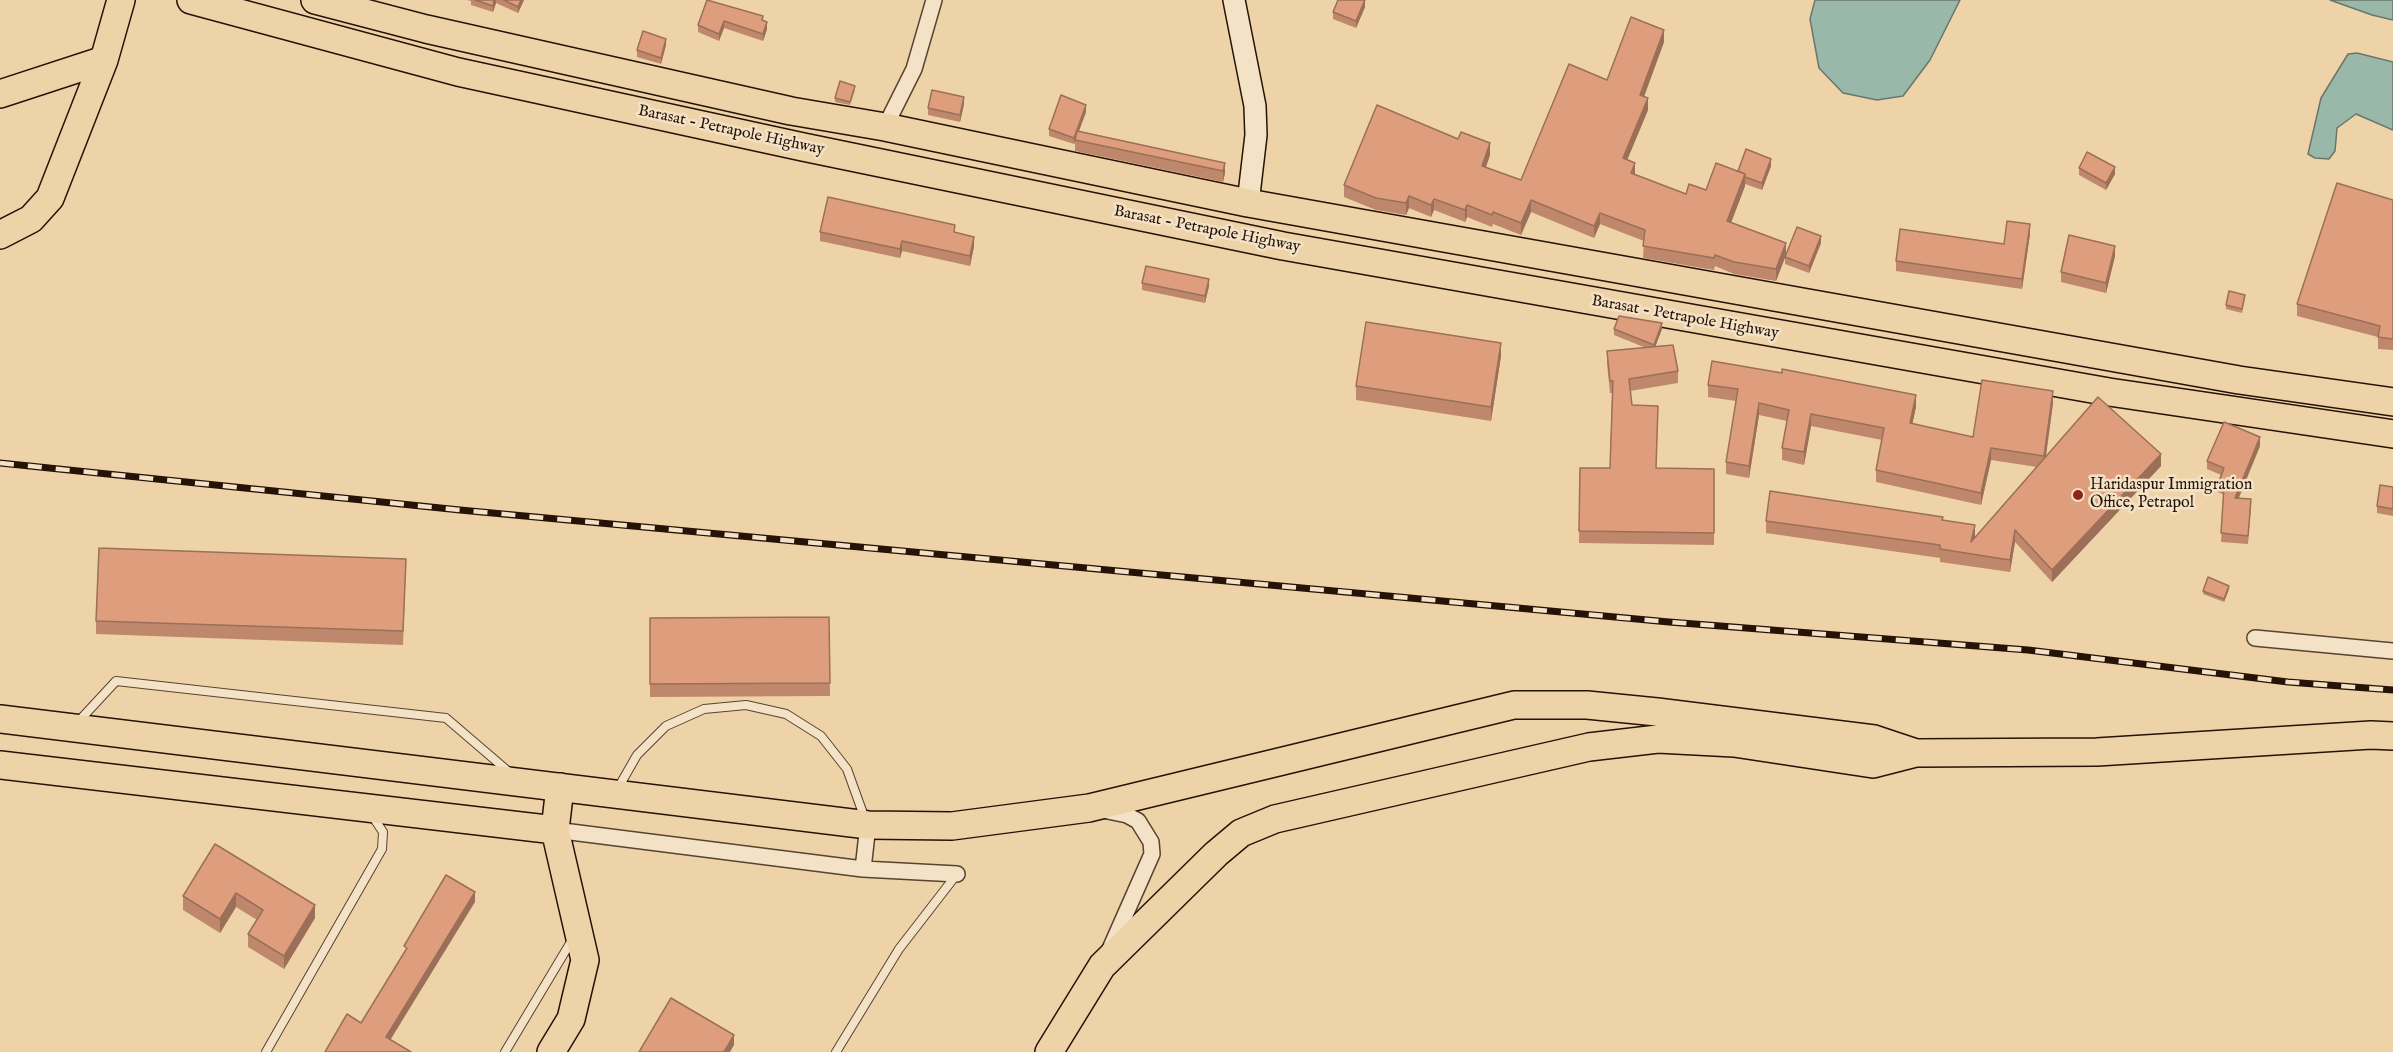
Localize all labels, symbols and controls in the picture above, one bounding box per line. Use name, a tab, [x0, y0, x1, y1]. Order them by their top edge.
street label: Barasat - Petrapole Highway	[636, 102, 826, 160]
street label: Barasat - Petrapole Highway	[1112, 202, 1302, 258]
street label: Barasat - Petrapole Highway	[1590, 292, 1780, 344]
place label: Haridaspur Immigration Office, Petrapol	[2090, 476, 2252, 514]
marker: Haridaspur Immigration Office, Petrapol	[2071, 488, 2085, 502]

